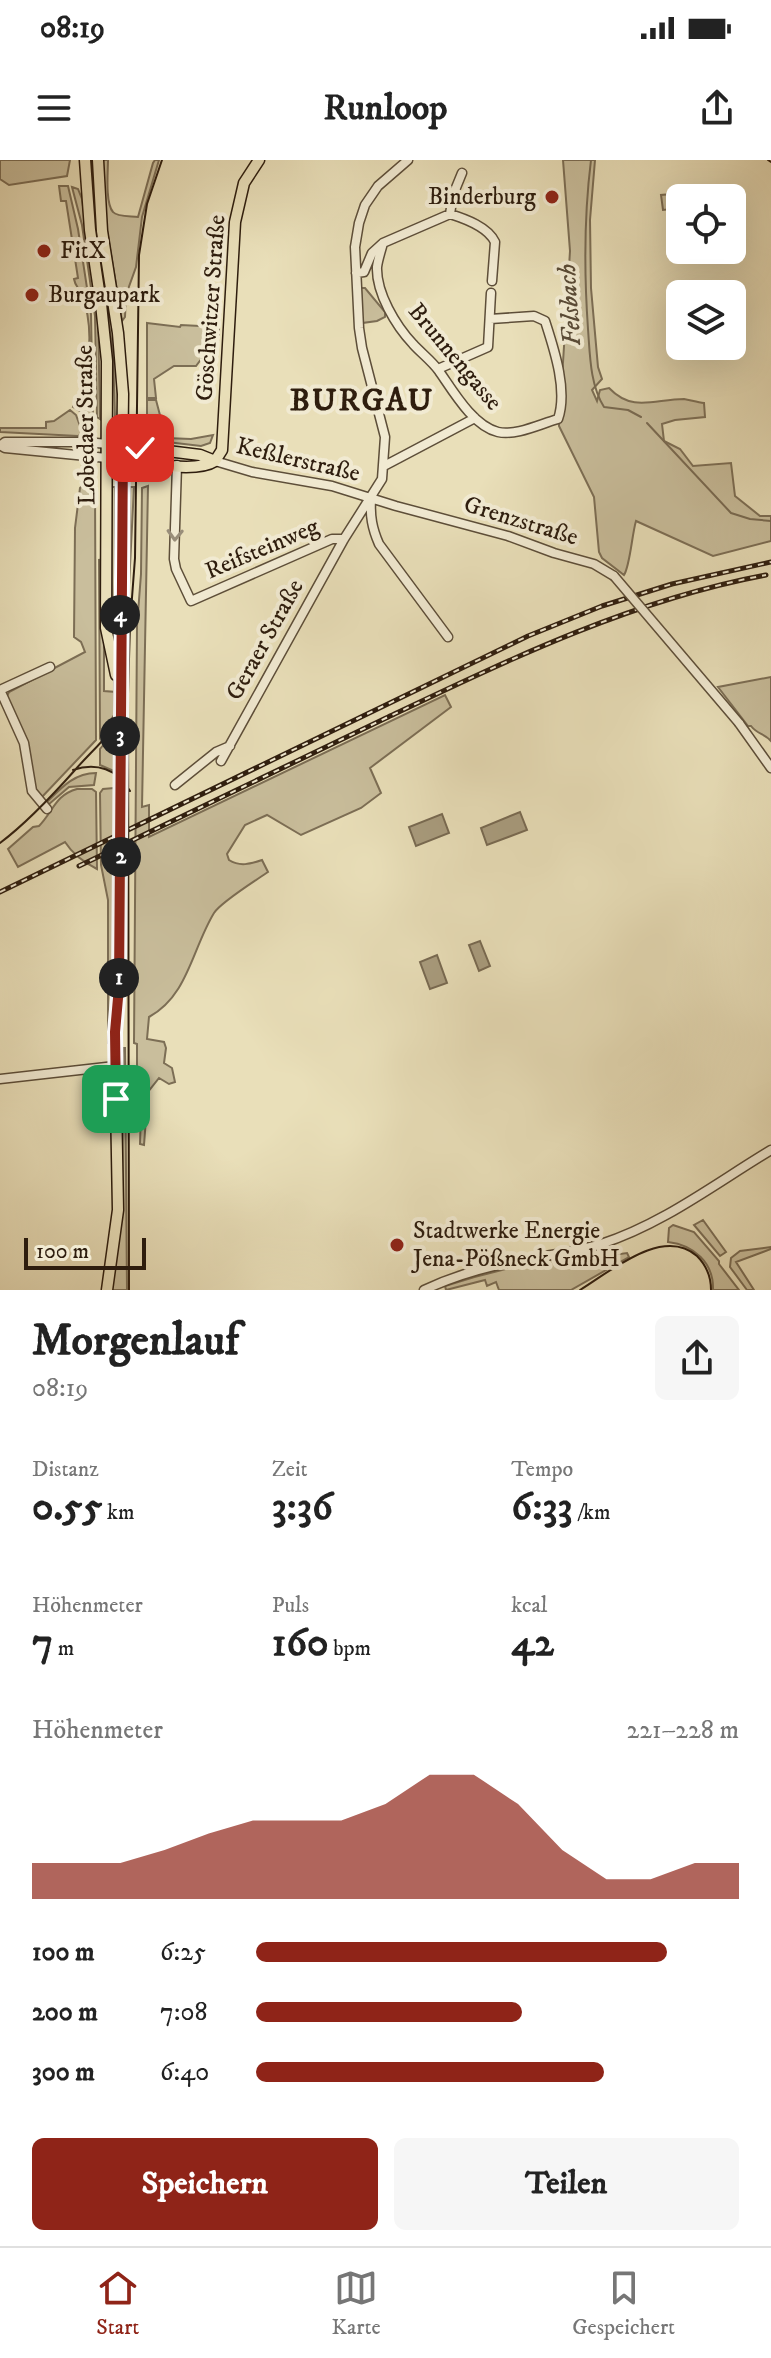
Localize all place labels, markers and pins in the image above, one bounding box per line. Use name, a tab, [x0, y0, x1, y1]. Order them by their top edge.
place label: Binderburg	[428, 182, 536, 212]
marker: Binderburg	[543, 188, 561, 206]
place label: FitX	[60, 236, 106, 266]
marker: FitX	[35, 242, 53, 260]
place label: Burgaupark	[48, 280, 160, 310]
marker: Burgaupark	[23, 286, 41, 304]
pin	[106, 414, 174, 482]
pin: 4	[100, 595, 140, 635]
pin: 3	[100, 716, 140, 756]
pin: 2	[101, 837, 141, 877]
pin: 1	[99, 958, 139, 998]
pin	[82, 1065, 150, 1133]
place label: Stadtwerke Energie Jena-Pößneck GmbH	[411, 1216, 620, 1274]
marker: Stadtwerke Energie Jena-Pößneck GmbH	[388, 1236, 406, 1254]

